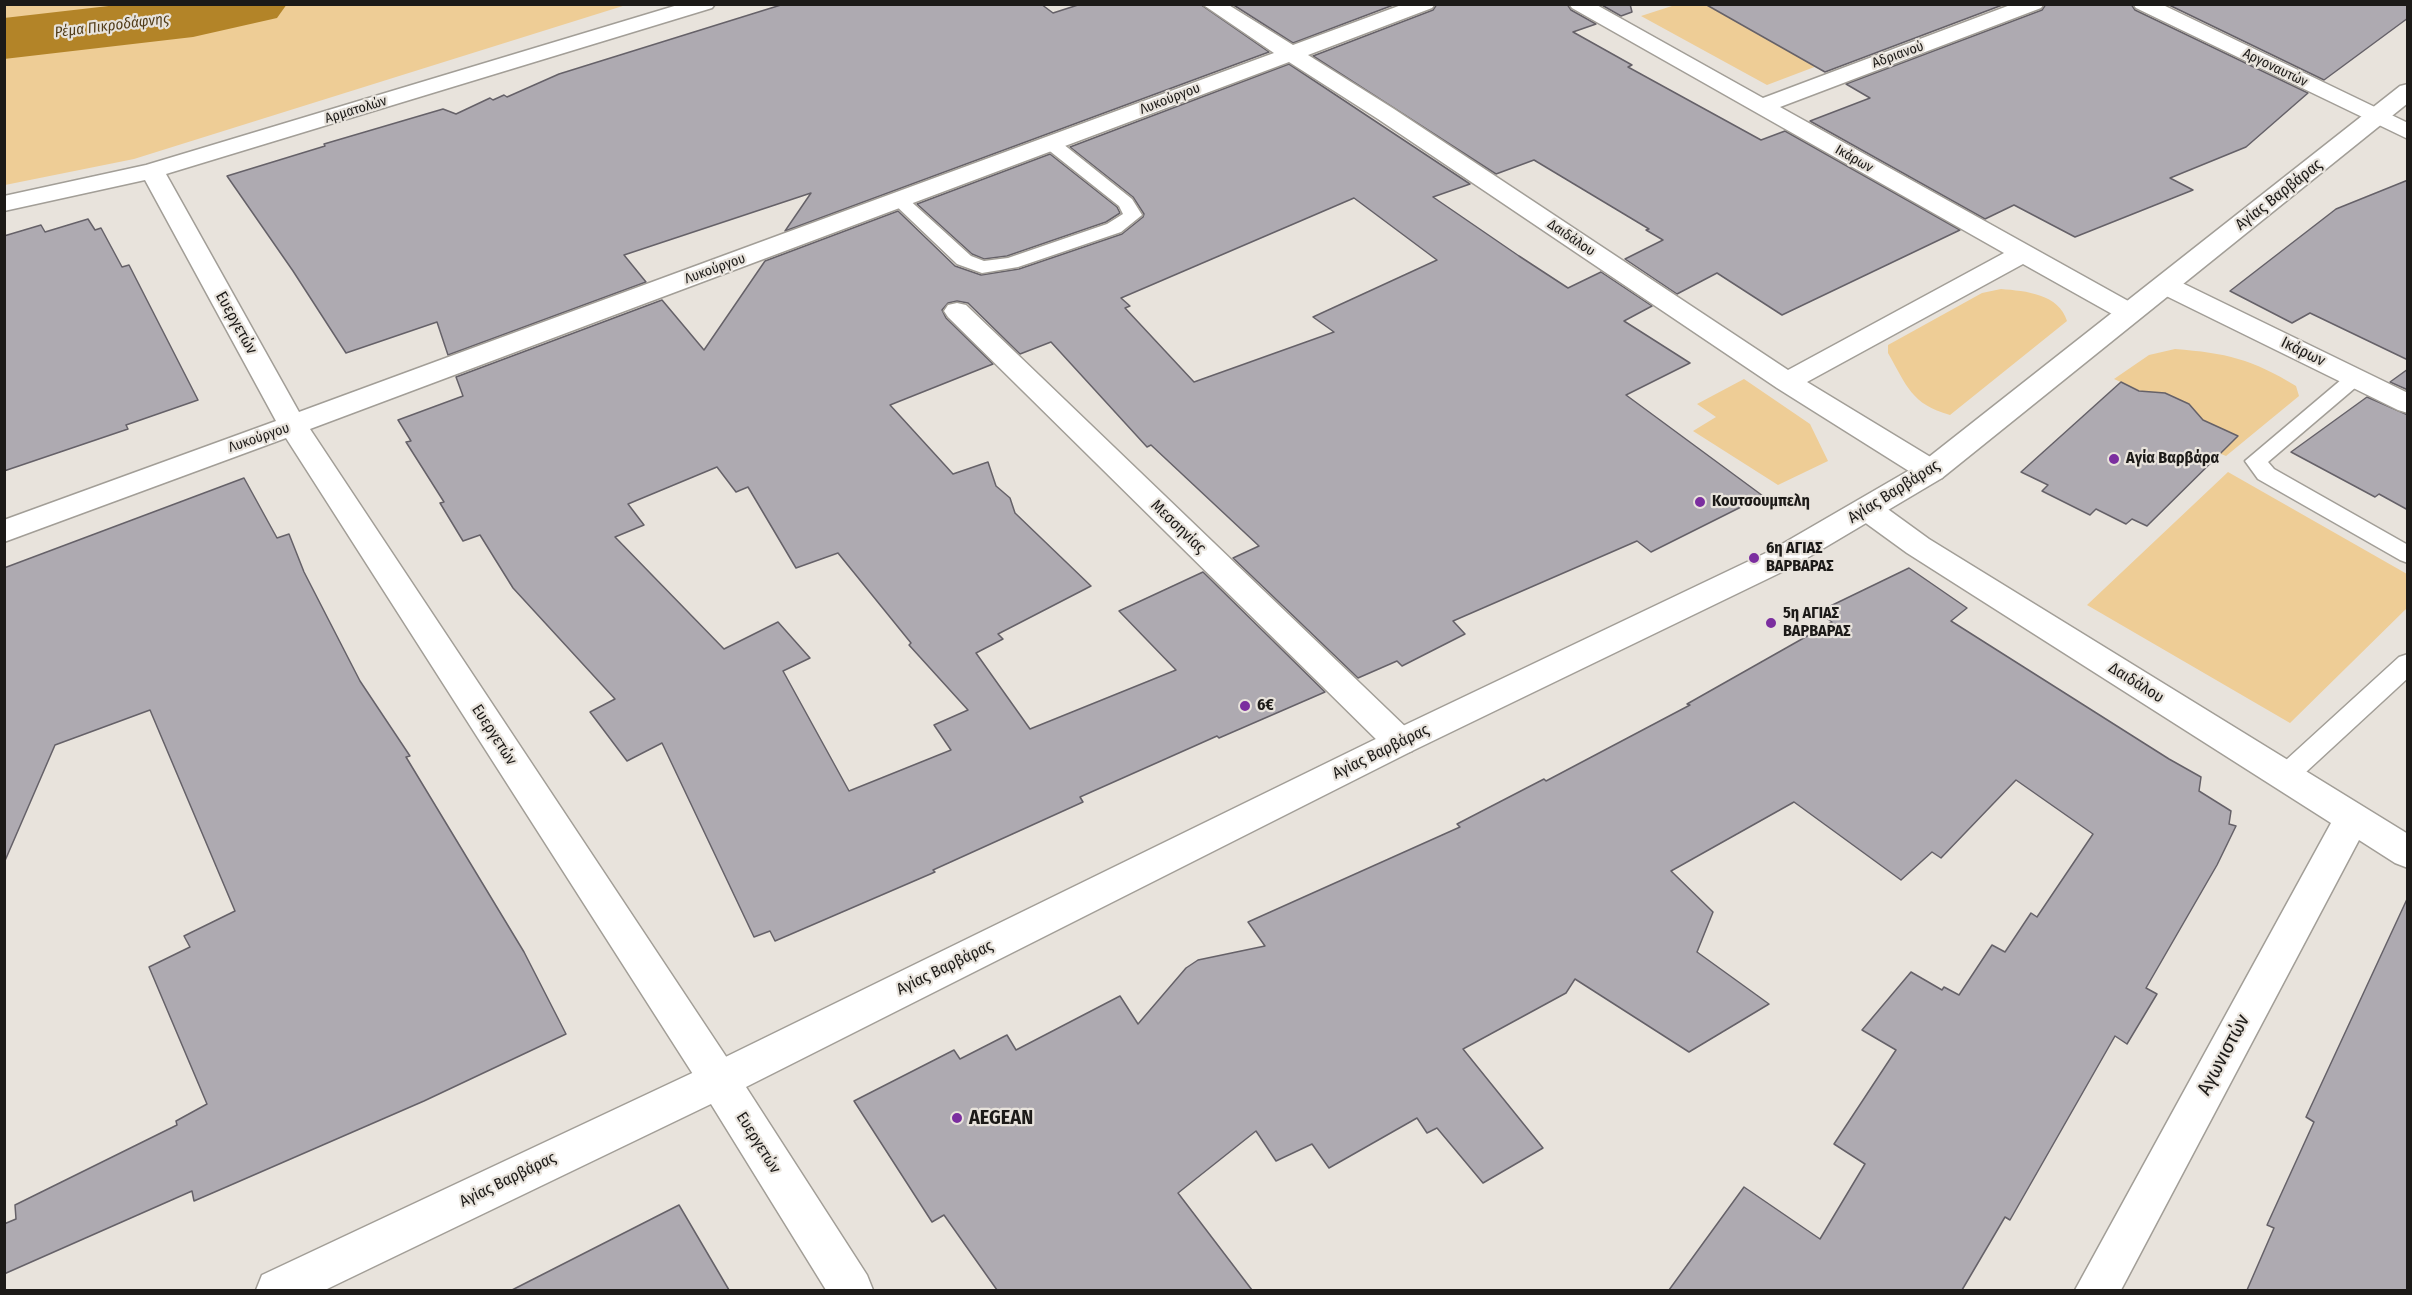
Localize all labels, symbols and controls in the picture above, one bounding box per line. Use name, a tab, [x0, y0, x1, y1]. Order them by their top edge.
water label: Ρέμα Πικροδάφνης	[54, 10, 170, 42]
street label: Αδριανού	[1870, 38, 1926, 72]
street label: Αργοναυτών	[2240, 45, 2310, 91]
street label: Λυκούργου	[1137, 80, 1203, 118]
street label: Αρματολών	[323, 93, 389, 127]
street label: Ικάρων	[1832, 142, 1876, 176]
street label: Αγίας Βαρβάρας	[2232, 155, 2326, 235]
street label: Δαιδάλου	[1544, 216, 1598, 260]
street label: Λυκούργου	[682, 250, 748, 288]
street label: Ευεργετών	[211, 288, 261, 358]
street label: Ικάρων	[2278, 333, 2328, 371]
street label: Λυκούργου	[226, 420, 292, 456]
place label: Αγία Βαρβάρα	[2126, 449, 2219, 469]
marker: Αγία Βαρβάρα	[2107, 452, 2121, 466]
street label: Αγίας Βαρβάρας	[1844, 456, 1944, 528]
place label: Κουτσουμπελη	[1712, 492, 1810, 512]
marker: Κουτσουμπελη	[1693, 495, 1707, 509]
street label: Μεσσηνίας	[1146, 496, 1210, 558]
place label: 6η ΑΓΙΑΣ ΒΑΡΒΑΡΑΣ	[1766, 539, 1833, 577]
marker: 6η ΑΓΙΑΣ ΒΑΡΒΑΡΑΣ	[1747, 551, 1761, 565]
place label: 5η ΑΓΙΑΣ ΒΑΡΒΑΡΑΣ	[1783, 604, 1850, 642]
marker: 5η ΑΓΙΑΣ ΒΑΡΒΑΡΑΣ	[1764, 616, 1778, 630]
street label: Δαιδάλου	[2105, 659, 2167, 707]
place label: 6€	[1257, 696, 1274, 716]
marker: 6€	[1238, 699, 1252, 713]
street label: Ευεργετών	[467, 701, 521, 769]
street label: Αγίας Βαρβάρας	[1330, 720, 1432, 784]
street label: Αγίας Βαρβάρας	[894, 936, 996, 1000]
street label: Αγωνιστών	[2193, 1011, 2255, 1099]
place label: AEGEAN	[969, 1106, 1033, 1130]
street label: Ευεργετών	[732, 1109, 784, 1177]
marker: AEGEAN	[950, 1111, 964, 1125]
street label: Αγίας Βαρβάρας	[457, 1148, 559, 1212]

